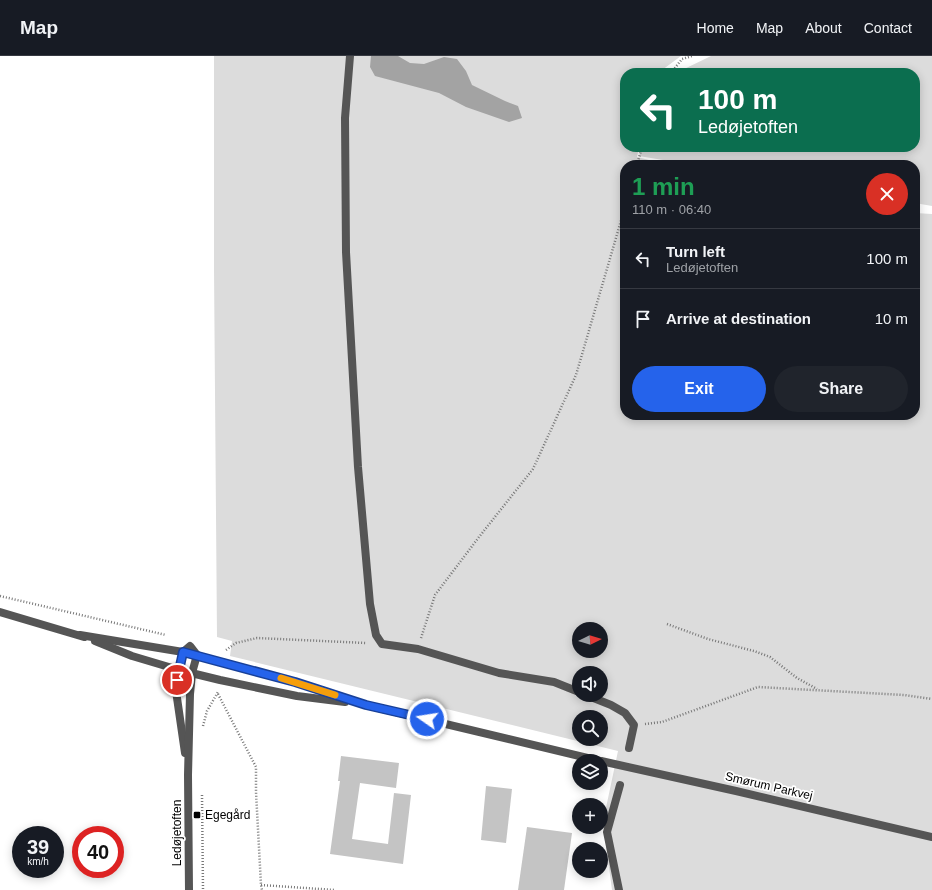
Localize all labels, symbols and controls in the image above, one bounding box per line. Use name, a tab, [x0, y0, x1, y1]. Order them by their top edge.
text: Map	[20, 17, 58, 38]
text: Home	[697, 20, 734, 36]
text: Map	[756, 20, 783, 36]
text: About	[805, 20, 842, 36]
text: Contact	[864, 20, 912, 36]
icon: left	[632, 84, 684, 136]
text: 100 m	[698, 84, 777, 115]
text: Ledøjetoften	[698, 117, 798, 137]
text: 1 min	[632, 173, 695, 200]
button: close	[866, 173, 908, 215]
text: 110 m · 06:40	[632, 202, 711, 217]
text: Turn left	[666, 243, 725, 260]
icon: left	[632, 248, 654, 270]
text: 100 m	[866, 250, 908, 267]
text: Ledøjetoften	[666, 260, 738, 275]
icon: arrive	[632, 308, 654, 330]
text: Arrive at destination	[666, 310, 811, 327]
text: 10 m	[875, 310, 908, 327]
button: Exit	[632, 366, 766, 412]
button: Share	[774, 366, 908, 412]
north arrow	[572, 622, 608, 658]
map controls	[572, 622, 608, 878]
pin	[160, 663, 194, 697]
button: sound	[572, 666, 608, 702]
icon: arrive	[166, 669, 188, 691]
position arrow	[406, 698, 448, 740]
button: search	[572, 710, 608, 746]
button: layers	[572, 754, 608, 790]
street label: Smørum Parkvej	[724, 769, 814, 803]
button: +	[572, 798, 608, 834]
street label: Ledøjetoften	[170, 800, 184, 866]
place label: Egegård	[205, 808, 250, 822]
marker: Egegård	[192, 810, 202, 820]
speed limit sign: 40	[72, 826, 124, 878]
text: 39	[27, 836, 49, 858]
button: −	[572, 842, 608, 878]
text: km/h	[27, 856, 49, 867]

